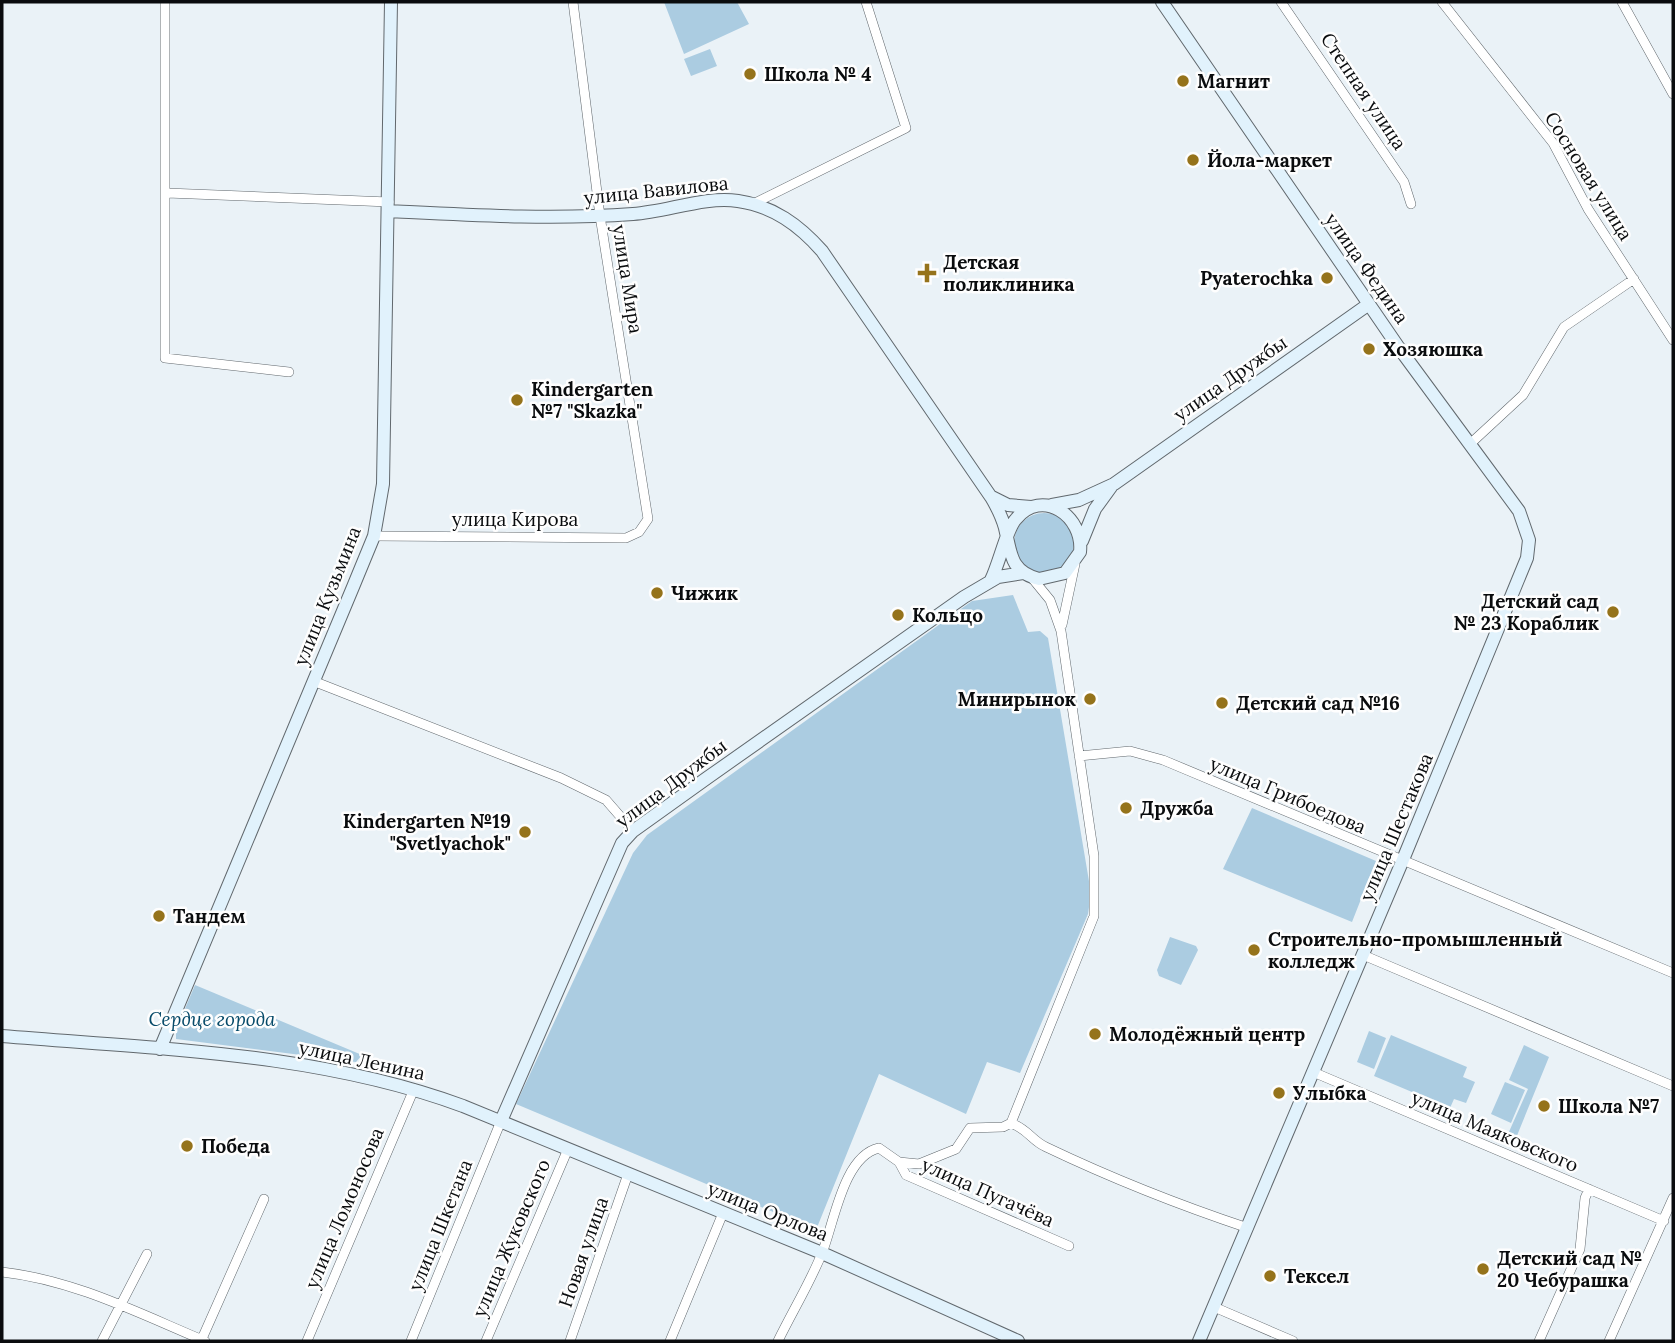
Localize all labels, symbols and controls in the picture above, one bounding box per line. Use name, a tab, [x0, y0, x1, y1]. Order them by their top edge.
street label: Степная улица	[1316, 28, 1412, 154]
place label: Школа № 4	[764, 62, 872, 86]
marker: Школа № 4	[742, 66, 758, 82]
place label: Магнит	[1197, 69, 1270, 93]
marker: Магнит	[1175, 73, 1191, 89]
street label: Сосновая улица	[1540, 107, 1638, 245]
place label: Йола-маркет	[1207, 148, 1332, 172]
marker: Йола-маркет	[1185, 152, 1201, 168]
street label: улица Вавилова	[583, 170, 730, 210]
street label: улица Федина	[1320, 208, 1414, 328]
street label: улица Мира	[608, 223, 648, 335]
place label: Детская поликлиника	[943, 250, 1074, 296]
marker: Детская поликлиника	[917, 263, 937, 283]
place label: Pyaterochka	[1200, 266, 1313, 290]
marker: Pyaterochka	[1319, 270, 1335, 286]
street label: улица Дружбы	[1169, 330, 1291, 426]
place label: Хозяюшка	[1383, 337, 1483, 361]
marker: Хозяюшка	[1361, 341, 1377, 357]
place label: Kindergarten №7 "Skazka"	[531, 377, 653, 423]
marker: Kindergarten №7 "Skazka"	[509, 392, 525, 408]
street label: улица Кирова	[452, 507, 579, 531]
street label: улица Кузьмина	[288, 523, 366, 669]
place label: Чижик	[671, 581, 738, 605]
marker: Чижик	[649, 585, 665, 601]
place label: Детский сад № 23 Кораблик	[1453, 589, 1599, 635]
place label: Кольцо	[912, 603, 983, 627]
marker: Детский сад № 23 Кораблик	[1605, 604, 1621, 620]
marker: Кольцо	[890, 607, 906, 623]
place label: Минирынок	[957, 687, 1076, 711]
marker: Минирынок	[1082, 691, 1098, 707]
place label: Детский сад №16	[1236, 691, 1400, 715]
marker: Детский сад №16	[1214, 695, 1230, 711]
street label: улица Дружбы	[611, 733, 731, 833]
street label: улица Шестакова	[1354, 749, 1438, 905]
street label: улица Грибоедова	[1206, 751, 1370, 839]
place label: Дружба	[1140, 796, 1214, 820]
marker: Дружба	[1118, 800, 1134, 816]
place label: Kindergarten №19 "Svetlyachok"	[343, 809, 511, 855]
marker: Kindergarten №19 "Svetlyachok"	[517, 824, 533, 840]
place label: Тандем	[173, 904, 245, 928]
marker: Тандем	[151, 908, 167, 924]
place label: Строительно-промышленный колледж	[1268, 927, 1562, 973]
marker: Строительно-промышленный колледж	[1246, 942, 1262, 958]
park label: Сердце города	[149, 1007, 276, 1031]
place label: Молодёжный центр	[1109, 1022, 1305, 1046]
marker: Молодёжный центр	[1087, 1026, 1103, 1042]
street label: улица Ленина	[297, 1035, 427, 1085]
place label: Улыбка	[1293, 1081, 1367, 1105]
marker: Улыбка	[1271, 1085, 1287, 1101]
street label: улица Маяковского	[1408, 1085, 1582, 1177]
place label: Школа №7	[1558, 1094, 1659, 1118]
marker: Школа №7	[1536, 1098, 1552, 1114]
street label: улица Ломоносова	[299, 1124, 389, 1292]
place label: Победа	[201, 1134, 270, 1158]
marker: Победа	[179, 1138, 195, 1154]
street label: улица Пугачёва	[918, 1152, 1058, 1232]
street label: улица Жуковского	[467, 1155, 555, 1321]
street label: улица Шкетана	[403, 1156, 477, 1294]
street label: улица Орлова	[704, 1176, 832, 1246]
street label: Новая улица	[553, 1193, 613, 1310]
place label: Детский сад № 20 Чебурашка	[1497, 1246, 1642, 1292]
marker: Детский сад № 20 Чебурашка	[1475, 1261, 1491, 1277]
place label: Тексел	[1284, 1264, 1349, 1288]
marker: Тексел	[1262, 1268, 1278, 1284]

